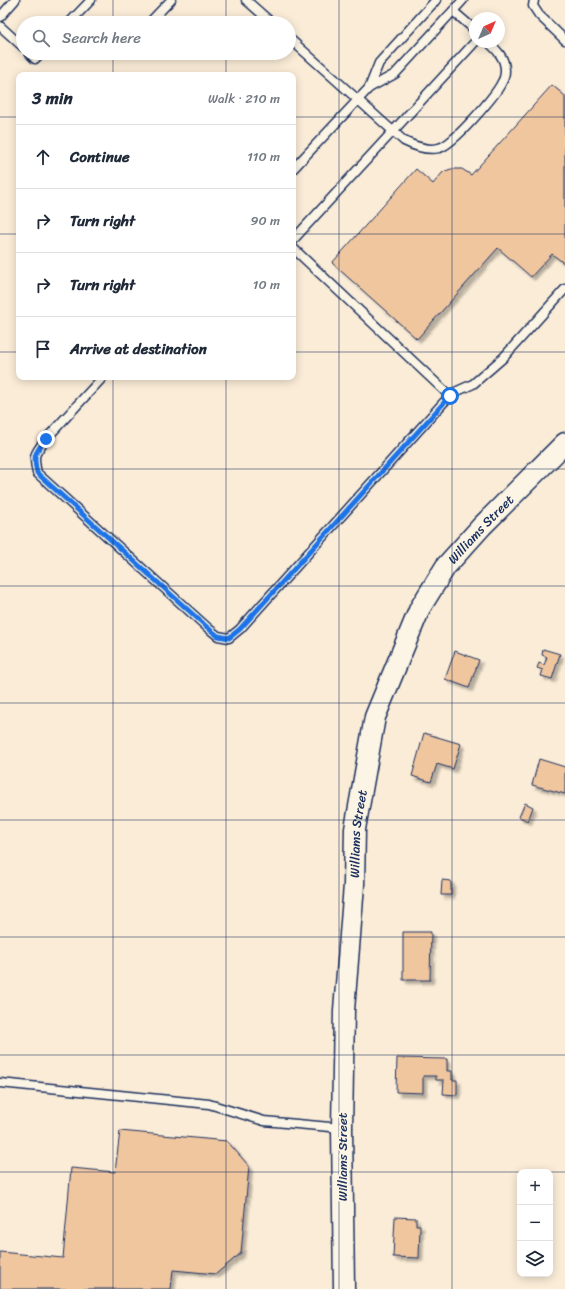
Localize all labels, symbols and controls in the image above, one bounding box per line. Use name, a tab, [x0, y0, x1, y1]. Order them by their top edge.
north arrow	[469, 12, 505, 48]
search box	[16, 16, 296, 60]
text: Search here	[62, 25, 141, 51]
icon: search	[30, 27, 52, 49]
text: 3 min	[32, 83, 73, 113]
text: Walk · 210 m	[208, 87, 280, 110]
text: Continue	[70, 144, 130, 170]
text: 110 m	[247, 145, 280, 168]
icon: ahead	[32, 146, 54, 168]
text: Turn right	[70, 208, 135, 234]
text: 90 m	[250, 209, 280, 232]
icon: right	[32, 210, 54, 232]
text: Turn right	[70, 272, 135, 298]
text: 10 m	[253, 273, 280, 296]
icon: right	[32, 274, 54, 296]
text: Arrive at destination	[70, 336, 207, 362]
icon: arrive	[32, 338, 54, 360]
route start	[441, 387, 459, 405]
route end	[37, 430, 55, 448]
street label: Williams Street	[442, 489, 520, 570]
street label: Williams Street	[343, 787, 374, 878]
street label: Williams Street	[331, 1112, 354, 1201]
map controls	[517, 1169, 553, 1277]
button: +	[517, 1169, 553, 1205]
button: −	[517, 1205, 553, 1241]
button: layers	[517, 1241, 553, 1277]

